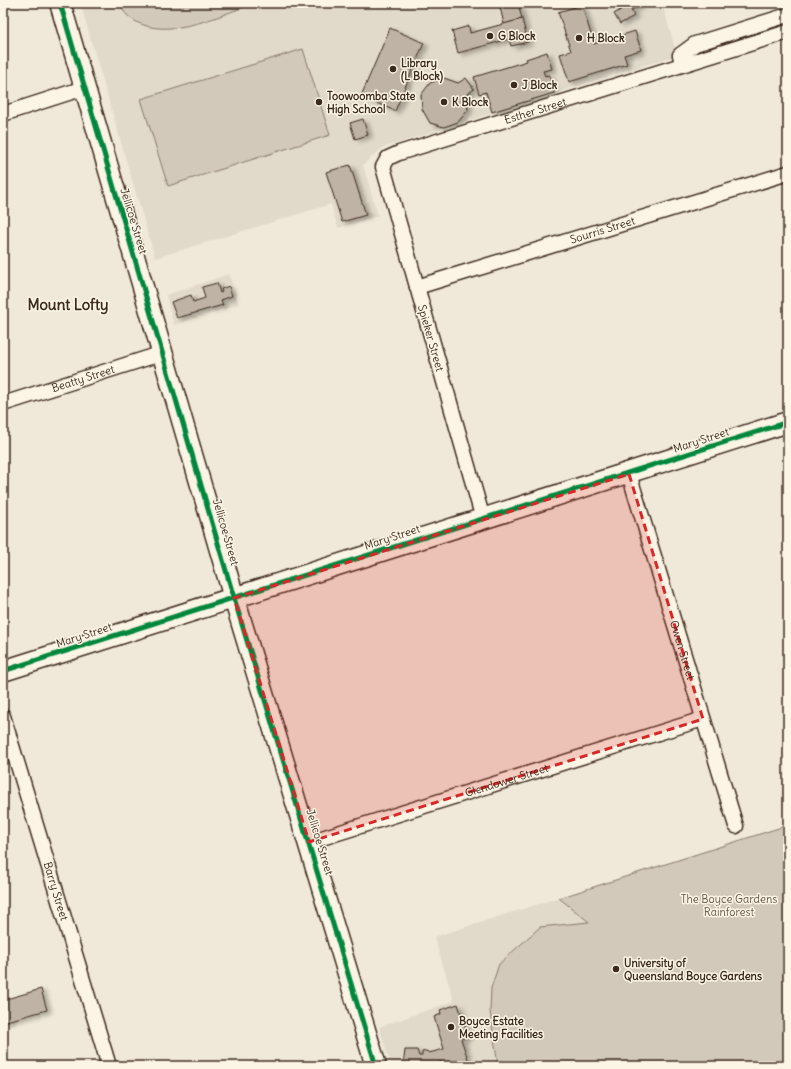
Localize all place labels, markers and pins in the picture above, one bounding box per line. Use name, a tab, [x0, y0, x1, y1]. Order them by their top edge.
place label: G Block	[498, 29, 536, 43]
marker: G Block	[485, 31, 495, 41]
place label: H Block	[587, 31, 625, 45]
marker: H Block	[574, 33, 584, 43]
place label: Library (L Block)	[401, 56, 444, 84]
marker: Library (L Block)	[388, 64, 398, 74]
place label: J Block	[522, 78, 558, 92]
marker: J Block	[509, 80, 519, 90]
place label: Toowoomba State High School	[327, 89, 416, 117]
place label: K Block	[452, 95, 489, 109]
marker: Toowoomba State High School	[314, 97, 324, 107]
marker: K Block	[439, 97, 449, 107]
place label: University of Queensland Boyce Gardens	[624, 956, 762, 984]
marker: University of Queensland Boyce Gardens	[611, 964, 621, 974]
place label: Boyce Estate Meeting Facilities	[459, 1014, 543, 1042]
marker: Boyce Estate Meeting Facilities	[446, 1022, 456, 1032]

